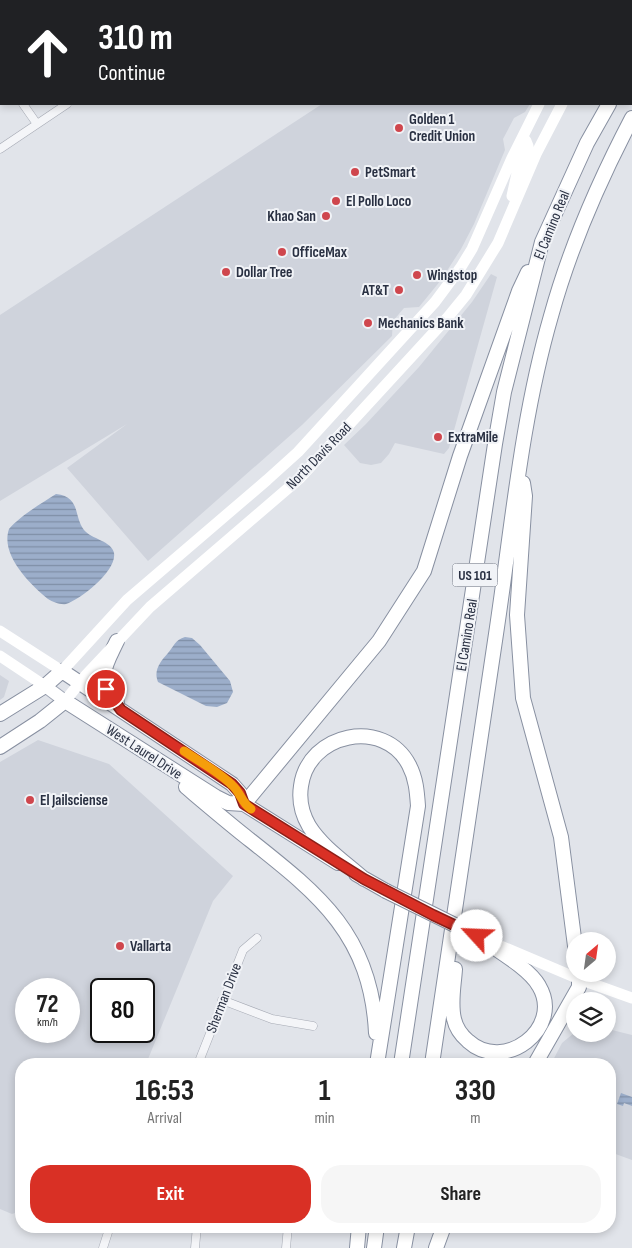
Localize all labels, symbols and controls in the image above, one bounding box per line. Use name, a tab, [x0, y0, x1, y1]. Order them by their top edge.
text: 310 m	[98, 17, 173, 60]
icon: ahead	[15, 20, 80, 85]
text: Continue	[98, 60, 165, 87]
place label: Golden 1 Credit Union	[409, 110, 475, 146]
marker: Golden 1 Credit Union	[393, 122, 405, 134]
place label: PetSmart	[365, 163, 416, 182]
marker: PetSmart	[349, 166, 361, 178]
street label: El Camino Real	[530, 188, 574, 262]
place label: El Pollo Loco	[346, 192, 411, 211]
marker: El Pollo Loco	[330, 195, 342, 207]
place label: Khao San	[267, 207, 316, 226]
marker: Khao San	[320, 210, 332, 222]
place label: OfficeMax	[292, 243, 348, 262]
marker: OfficeMax	[276, 246, 288, 258]
place label: Dollar Tree	[236, 263, 292, 282]
marker: Dollar Tree	[220, 266, 232, 278]
place label: Wingstop	[427, 266, 477, 285]
marker: Wingstop	[411, 269, 423, 281]
place label: AT&T	[361, 281, 389, 300]
marker: AT&T	[393, 284, 405, 296]
place label: Mechanics Bank	[378, 314, 464, 333]
marker: Mechanics Bank	[362, 317, 374, 329]
street label: North Davis Road	[282, 418, 356, 494]
place label: ExtraMile	[448, 428, 498, 447]
marker: ExtraMile	[432, 431, 444, 443]
road number: US 101	[452, 564, 498, 586]
street label: El Camino Real	[452, 597, 482, 673]
pin	[85, 668, 127, 710]
icon: arrive	[92, 675, 120, 703]
street label: West Laurel Drive	[102, 720, 186, 784]
place label: El Jailsciense	[40, 791, 108, 810]
marker: El Jailsciense	[24, 794, 36, 806]
position arrow	[450, 909, 502, 961]
north arrow	[566, 932, 616, 982]
map controls	[566, 932, 616, 1042]
place label: Vallarta	[130, 937, 171, 956]
marker: Vallarta	[114, 940, 126, 952]
street label: Sherman Drive	[202, 960, 246, 1036]
speed limit sign: 80	[90, 978, 155, 1043]
text: 72	[37, 989, 58, 1020]
button: layers	[566, 992, 616, 1042]
text: km/h	[37, 1015, 58, 1030]
text: 16:53	[135, 1073, 194, 1109]
text: 1	[319, 1073, 330, 1109]
text: 330	[455, 1073, 496, 1109]
text: Arrival	[148, 1109, 182, 1128]
text: min	[314, 1109, 335, 1128]
text: m	[470, 1109, 480, 1128]
button: Exit	[30, 1165, 311, 1223]
button: Share	[321, 1165, 601, 1223]

